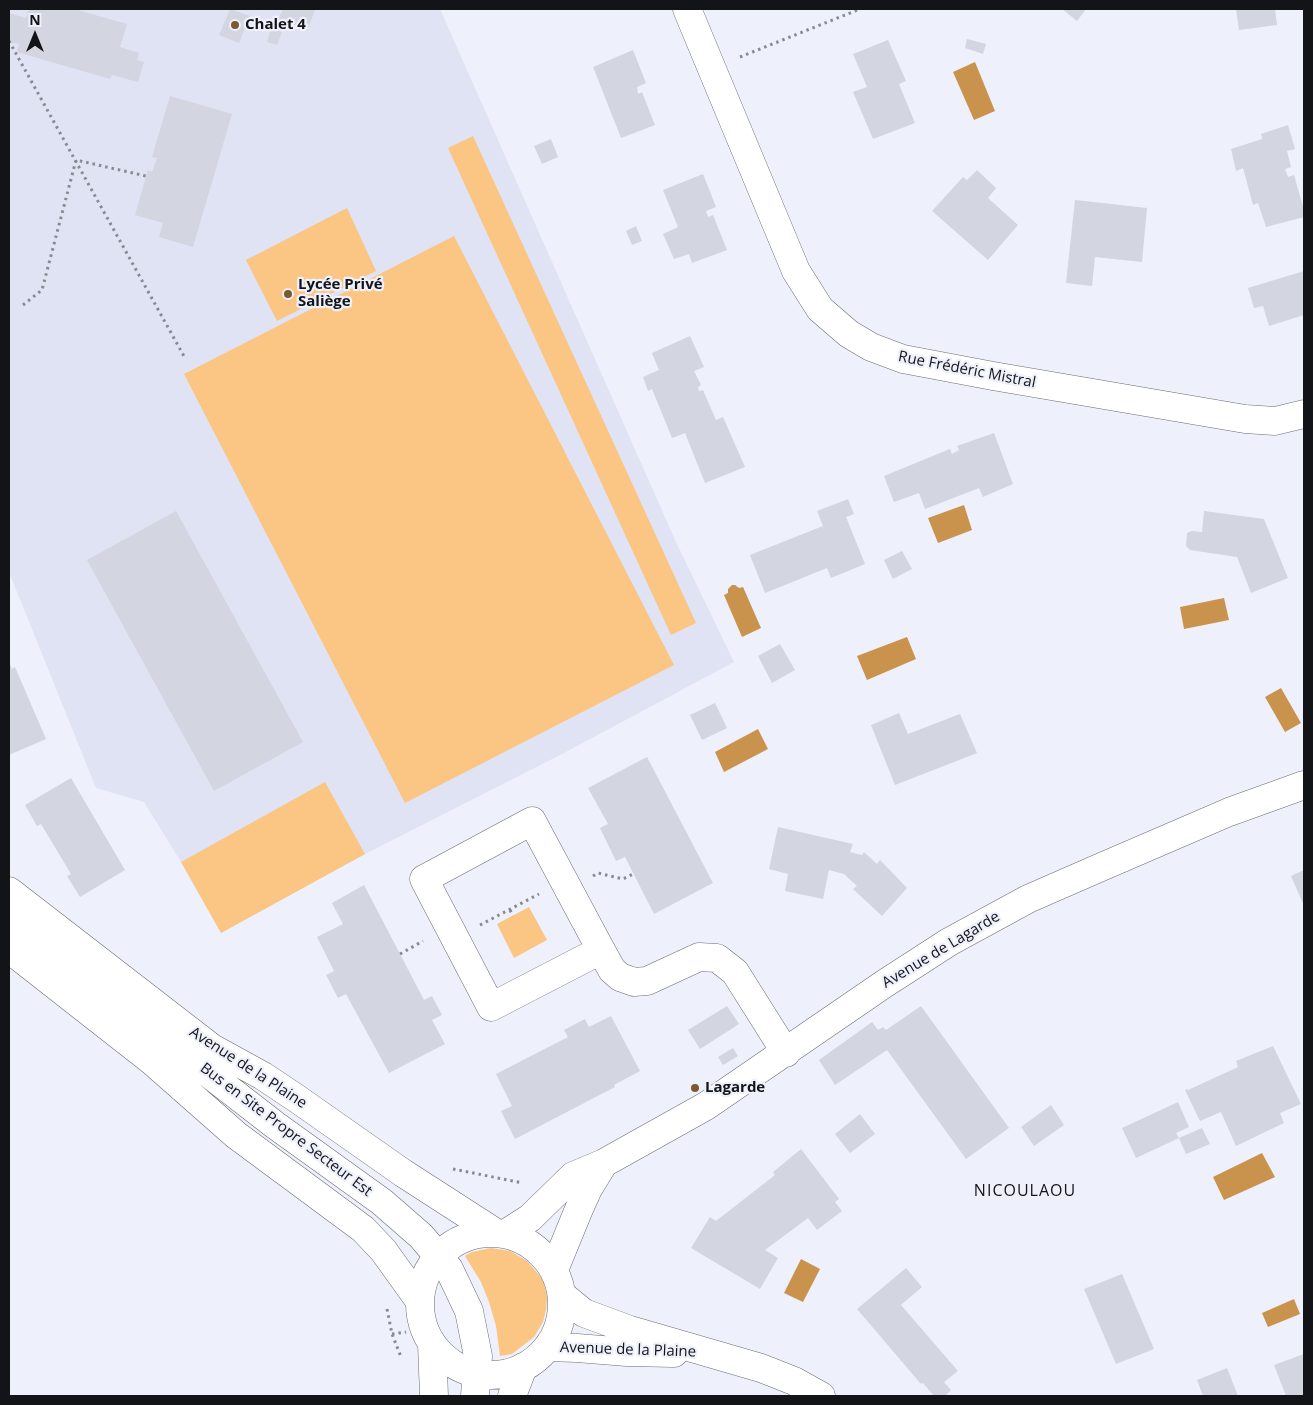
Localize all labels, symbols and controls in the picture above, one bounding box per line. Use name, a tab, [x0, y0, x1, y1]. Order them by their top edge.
north arrow	[10, 10, 60, 60]
text: N	[29, 10, 41, 29]
place label: Chalet 4	[245, 16, 306, 34]
marker: Chalet 4	[229, 19, 241, 31]
place label: Lycée Privé Saliège	[298, 276, 383, 311]
marker: Lycée Privé Saliège	[282, 288, 294, 300]
street label: Rue Frédéric Mistral	[897, 348, 1037, 392]
street label: Avenue de Lagarde	[879, 908, 1003, 992]
street label: Avenue de la Plaine	[186, 1023, 310, 1113]
street label: Bus en Site Propre Secteur Est	[196, 1059, 376, 1201]
place label: Lagarde	[705, 1079, 765, 1097]
marker: Lagarde	[689, 1082, 701, 1094]
district label: NICOULAOU	[973, 1181, 1077, 1201]
street label: Avenue de la Plaine	[560, 1339, 696, 1361]

